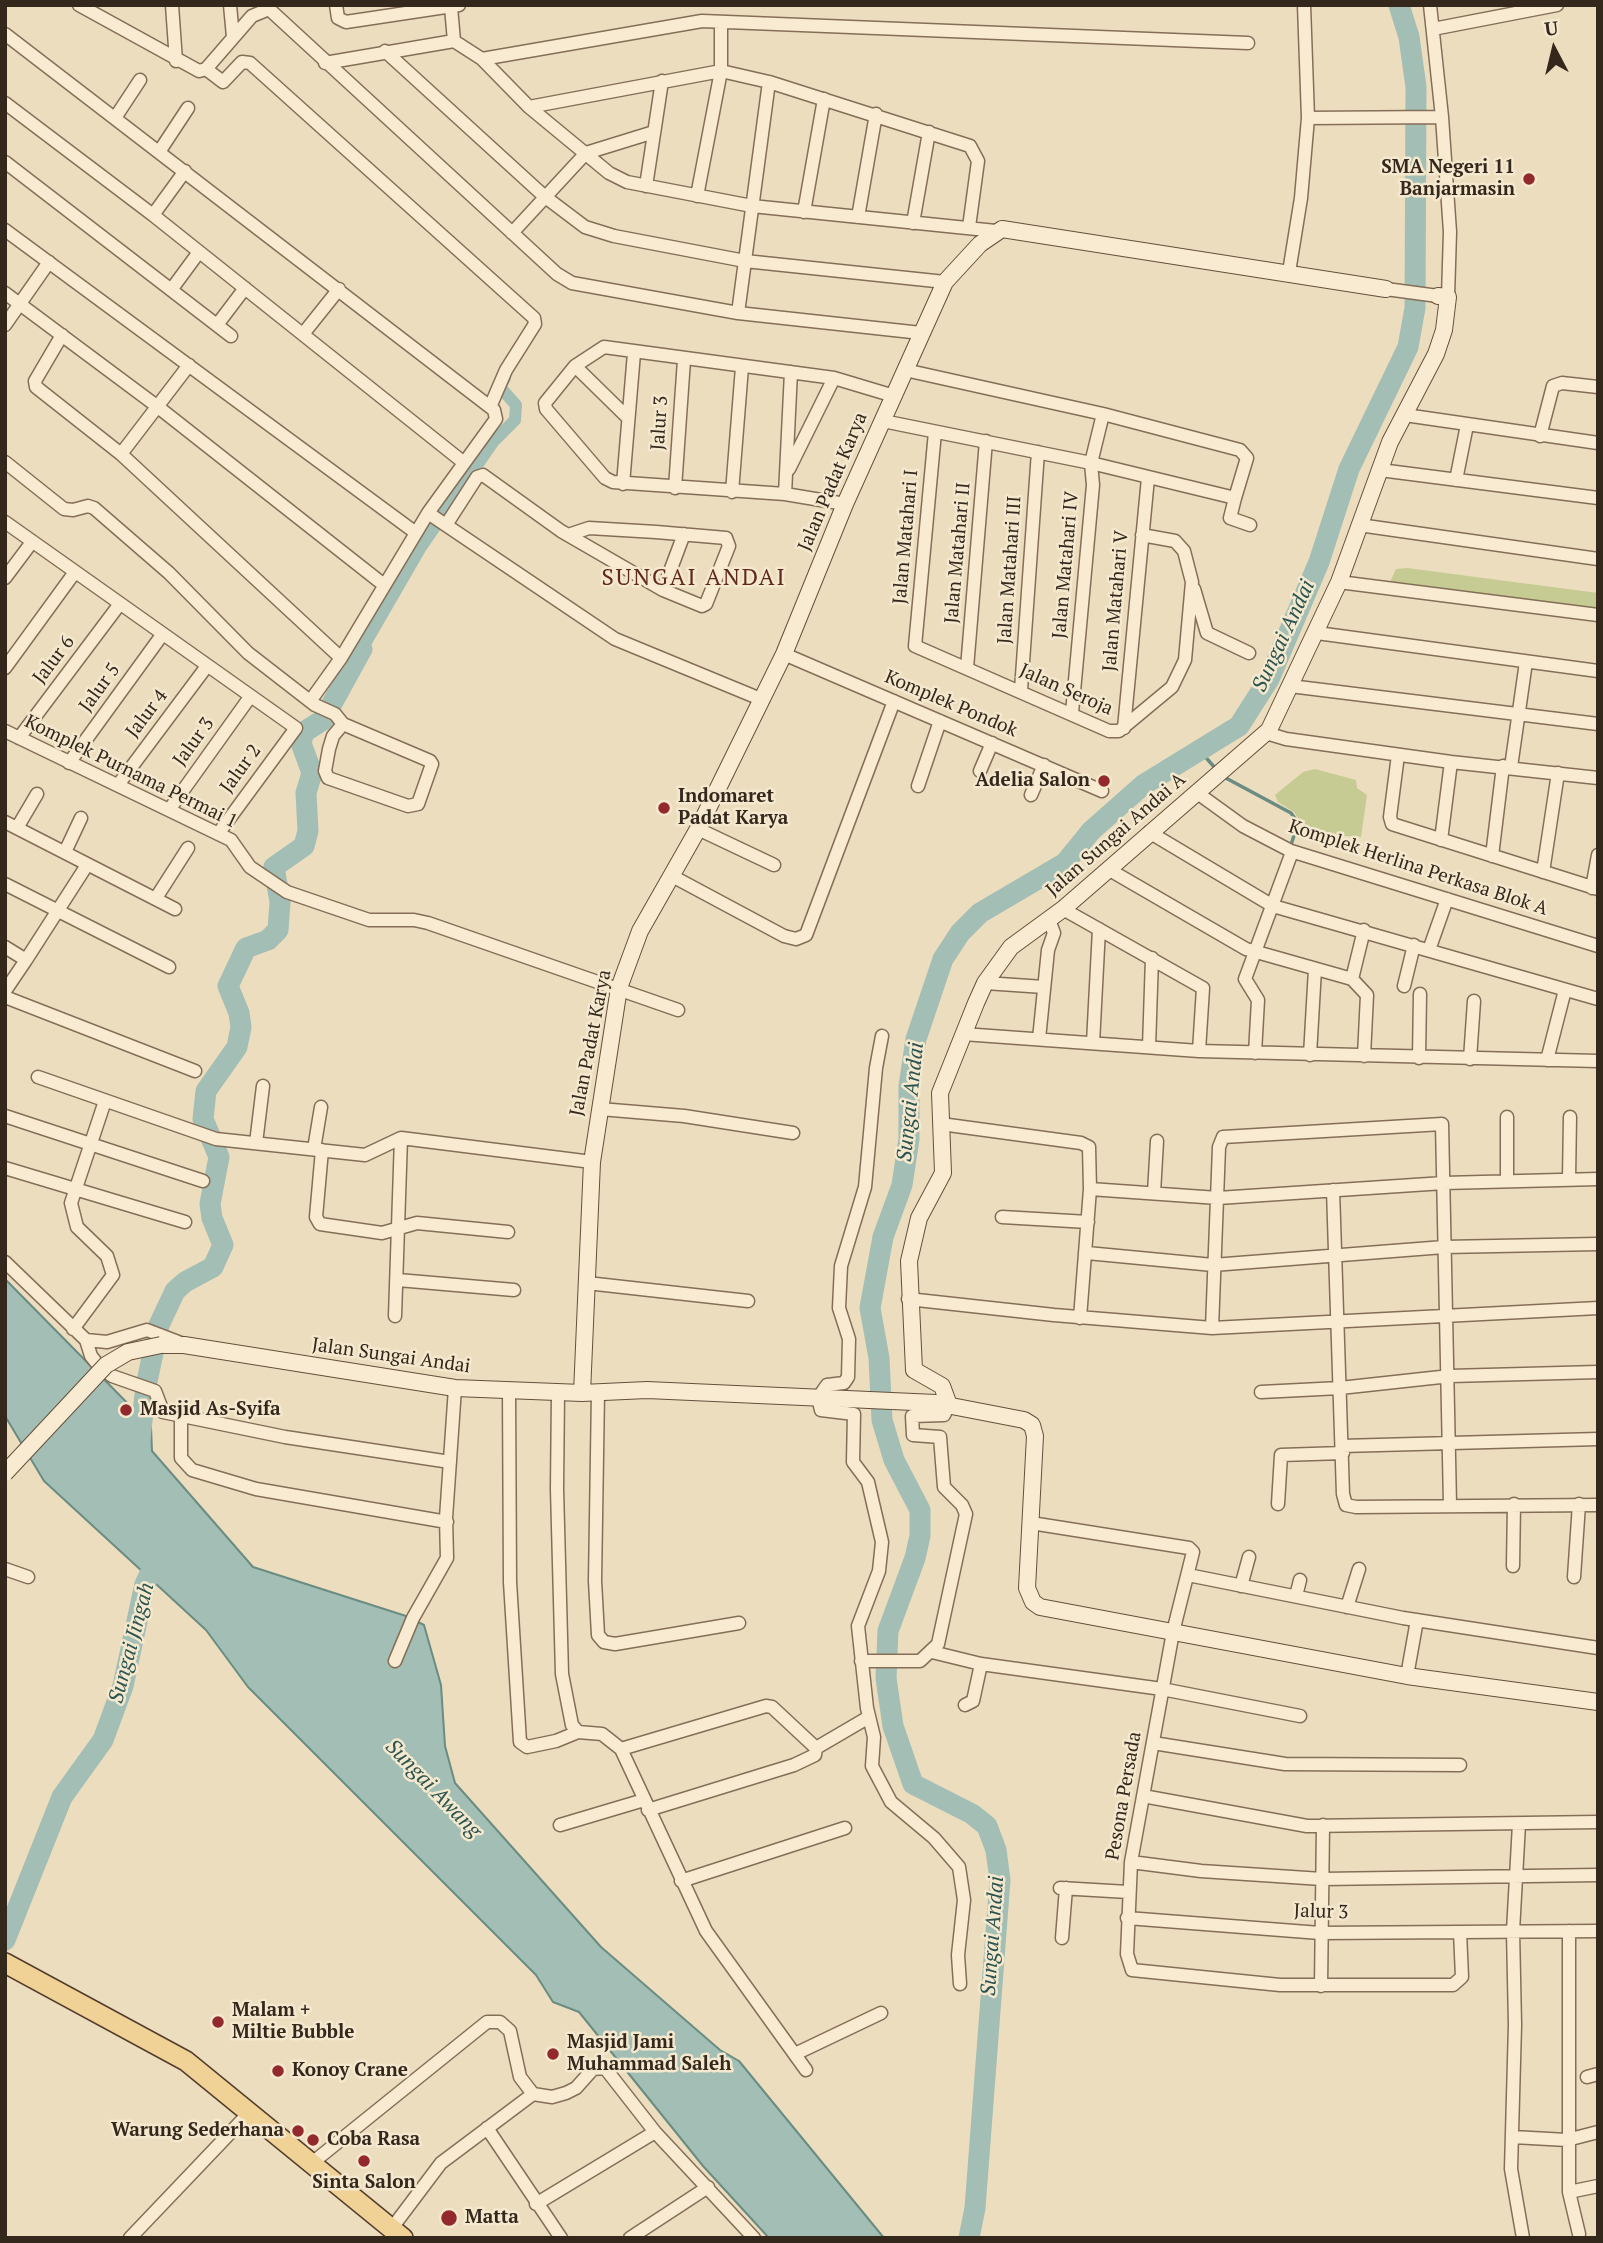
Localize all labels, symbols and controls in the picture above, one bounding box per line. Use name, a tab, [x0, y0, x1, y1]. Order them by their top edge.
north arrow	[1519, 14, 1589, 84]
text: U	[1543, 14, 1560, 41]
place label: SMA Negeri 11 Banjarmasin	[1381, 157, 1515, 201]
marker: SMA Negeri 11 Banjarmasin	[1521, 171, 1537, 187]
street label: Jalur 3	[647, 395, 673, 451]
street label: Jalan Padat Karya	[793, 409, 873, 555]
street label: Jalan Matahari I	[889, 469, 923, 605]
street label: Jalan Matahari II	[940, 481, 976, 625]
street label: Jalan Matahari IV	[1048, 490, 1084, 640]
street label: Jalan Matahari III	[993, 495, 1027, 645]
street label: Jalan Matahari V	[1098, 530, 1134, 672]
district label: SUNGAI ANDAI	[603, 564, 785, 592]
water label: Sungai Andai	[1247, 576, 1321, 696]
street label: Jalur 6	[28, 631, 80, 689]
street label: Jalur 5	[75, 659, 125, 717]
street label: Jalan Seroja	[1016, 659, 1116, 721]
street label: Komplek Pondok	[881, 666, 1021, 742]
street label: Jalur 4	[121, 685, 173, 743]
street label: Komplek Purnama Permai 1	[21, 711, 241, 833]
street label: Jalur 3	[169, 713, 219, 771]
street label: Jalur 2	[216, 740, 266, 798]
street label: Jalan Sungai Andai A	[1042, 768, 1190, 902]
place label: Adelia Salon	[975, 770, 1090, 792]
marker: Adelia Salon	[1096, 773, 1112, 789]
place label: Indomaret Padat Karya	[678, 786, 788, 830]
marker: Indomaret Padat Karya	[656, 800, 672, 816]
street label: Komplek Herlina Perkasa Blok A	[1286, 815, 1550, 921]
street label: Jalan Padat Karya	[566, 968, 616, 1118]
water label: Sungai Andai	[892, 1041, 930, 1163]
street label: Jalan Sungai Andai	[310, 1334, 472, 1378]
place label: Masjid As-Syifa	[140, 1399, 281, 1421]
marker: Masjid As-Syifa	[118, 1402, 134, 1418]
water label: Sungai Jingah	[104, 1580, 160, 1706]
street label: Pesona Persada	[1101, 1730, 1147, 1862]
water label: Sungai Awang	[380, 1735, 486, 1843]
water label: Sungai Andai	[976, 1875, 1010, 1997]
street label: Jalur 3	[1293, 1900, 1349, 1924]
place label: Malam + Miltie Bubble	[232, 2000, 355, 2044]
marker: Malam + Miltie Bubble	[210, 2014, 226, 2030]
place label: Masjid Jami Muhammad Saleh	[567, 2032, 731, 2076]
marker: Masjid Jami Muhammad Saleh	[545, 2046, 561, 2062]
place label: Konoy Crane	[292, 2060, 408, 2082]
marker: Konoy Crane	[270, 2063, 286, 2079]
place label: Warung Sederhana	[111, 2120, 284, 2142]
marker: Warung Sederhana	[290, 2123, 306, 2139]
place label: Coba Rasa	[327, 2129, 420, 2151]
marker: Coba Rasa	[305, 2132, 321, 2148]
marker: Sinta Salon	[356, 2153, 372, 2169]
place label: Sinta Salon	[312, 2172, 416, 2194]
place label: Matta	[465, 2207, 519, 2229]
marker: Matta	[439, 2208, 459, 2228]

